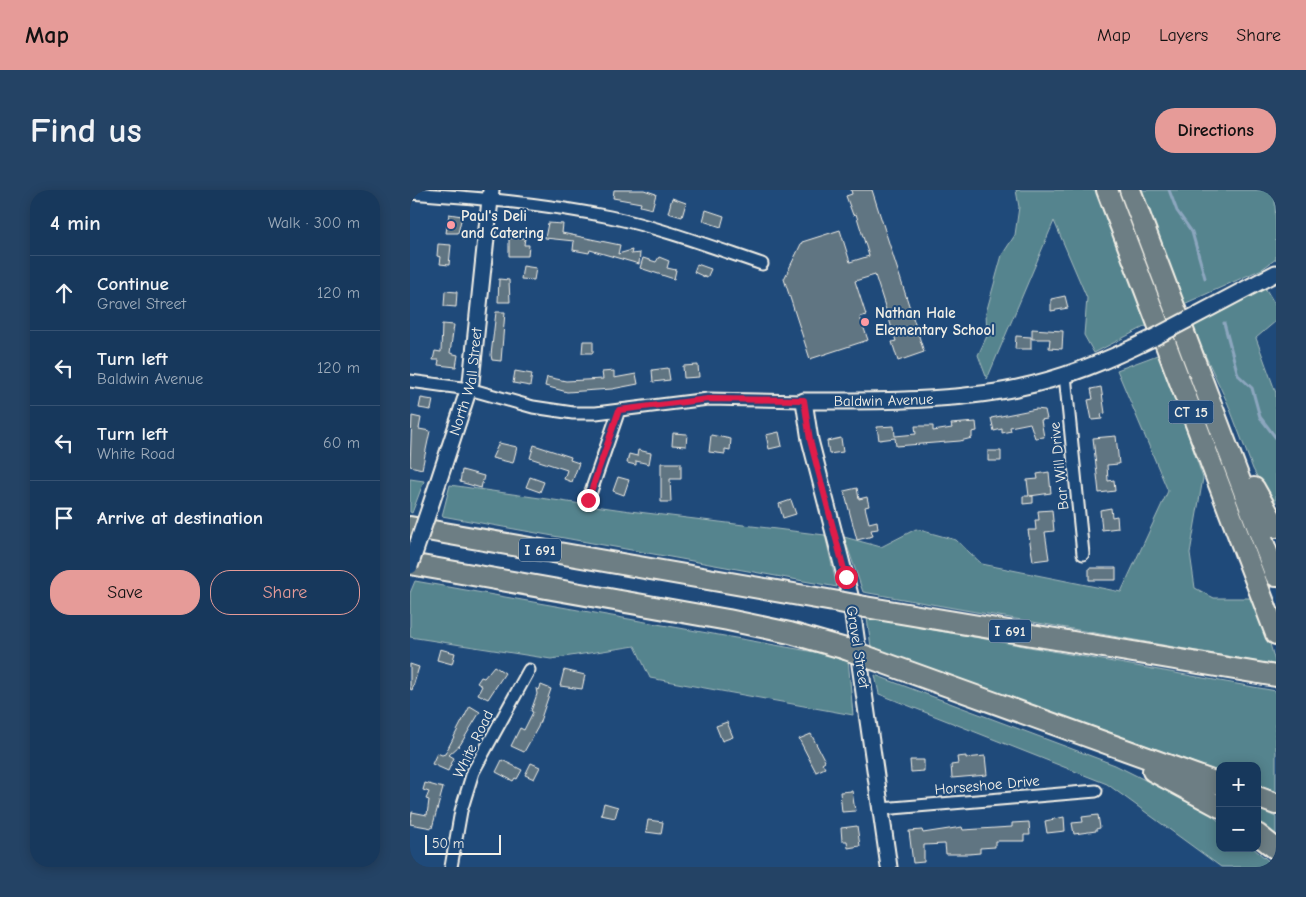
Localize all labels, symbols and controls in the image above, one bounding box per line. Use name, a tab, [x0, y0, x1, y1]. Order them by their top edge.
text: Map	[25, 21, 69, 49]
text: Map	[1097, 25, 1131, 46]
text: Layers	[1159, 25, 1208, 46]
text: Share	[1236, 25, 1281, 46]
button: Directions	[1155, 108, 1276, 153]
text: Find us	[30, 110, 142, 151]
place label: Paul's Deli and Catering	[461, 207, 545, 242]
text: 4 min	[50, 211, 101, 235]
text: Walk · 300 m	[268, 214, 360, 232]
marker: Paul's Deli and Catering	[445, 219, 457, 231]
text: Continue	[97, 273, 169, 295]
icon: ahead	[50, 279, 78, 307]
text: 120 m	[317, 284, 360, 302]
text: Gravel Street	[97, 295, 186, 313]
place label: Nathan Hale Elementary School	[875, 304, 995, 339]
marker: Nathan Hale Elementary School	[859, 316, 871, 328]
street label: North Wall Street	[445, 326, 486, 438]
text: Turn left	[97, 348, 168, 370]
icon: left	[50, 354, 78, 382]
text: 120 m	[317, 359, 360, 377]
text: Baldwin Avenue	[97, 370, 203, 388]
street label: Baldwin Avenue	[834, 390, 935, 410]
road number: CT 15	[1168, 400, 1214, 423]
street label: Bar Will Drive	[1045, 421, 1073, 511]
text: Turn left	[97, 423, 168, 445]
icon: left	[50, 429, 78, 457]
text: 60 m	[323, 434, 360, 452]
text: White Road	[97, 445, 175, 463]
route end	[577, 489, 600, 512]
icon: arrive	[50, 504, 78, 532]
text: Arrive at destination	[97, 507, 263, 529]
road number: I 691	[519, 538, 561, 562]
route start	[835, 566, 858, 589]
button: Save	[50, 570, 200, 615]
button: Share	[210, 570, 360, 615]
street label: Gravel Street	[843, 604, 874, 690]
road number: I 691	[989, 620, 1031, 642]
street label: White Road	[449, 707, 497, 781]
map controls	[1216, 762, 1261, 852]
button: +	[1216, 762, 1261, 807]
street label: Horseshoe Drive	[934, 771, 1041, 799]
button: −	[1216, 807, 1261, 852]
scale bar	[425, 832, 501, 855]
text: 50 m	[432, 835, 464, 852]

